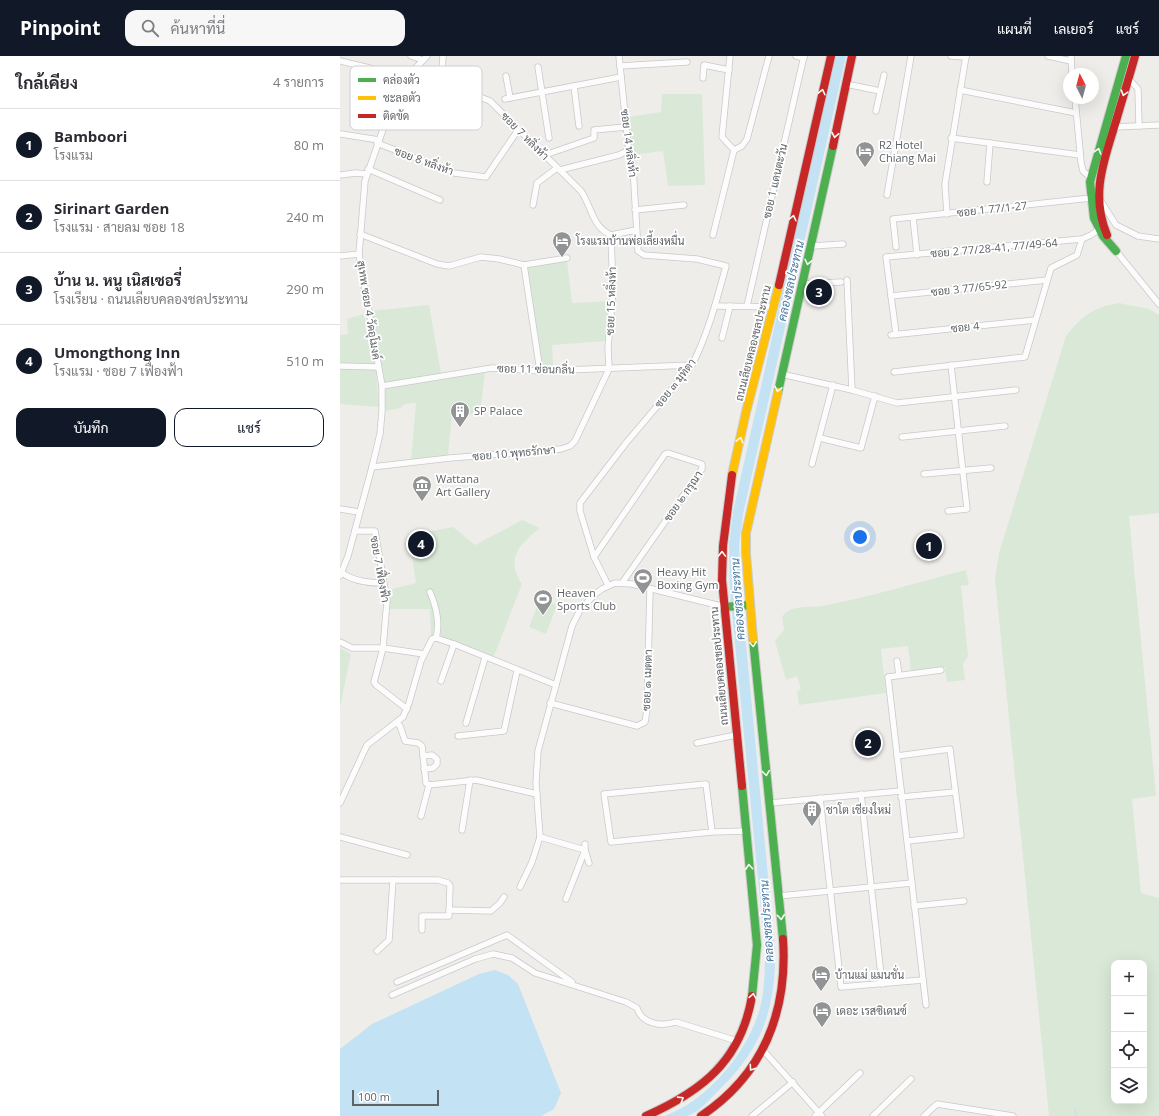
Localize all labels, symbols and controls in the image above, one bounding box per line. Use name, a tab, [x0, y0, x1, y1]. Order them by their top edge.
search box	[125, 10, 405, 46]
text: Pinpoint	[20, 15, 101, 41]
icon: search	[139, 17, 161, 39]
text: ค้นหาที่นี่	[171, 18, 225, 38]
text: แผนที่	[997, 19, 1032, 38]
text: เลเยอร์	[1054, 19, 1094, 38]
text: แชร์	[1116, 19, 1139, 38]
legend	[350, 66, 482, 130]
north arrow	[1063, 68, 1099, 104]
text: ใกล้เคียง	[16, 71, 78, 94]
text: คล่องตัว	[383, 72, 420, 87]
text: 4 รายการ	[273, 73, 324, 91]
one-way arrow	[818, 89, 826, 95]
text: ชะลอตัว	[383, 90, 421, 105]
one-way arrow	[1120, 90, 1129, 97]
street label: ซอย 7 หลิ่งห้า	[498, 107, 554, 163]
text: ติดขัด	[383, 108, 409, 123]
street label: ซอย 14 หลิ่งห้า	[618, 108, 644, 178]
text: Bamboori	[54, 126, 127, 146]
one-way arrow	[832, 132, 840, 138]
text: 1	[25, 136, 33, 154]
text: 80 m	[294, 136, 324, 154]
place label: R2 Hotel Chiang Mai	[879, 137, 936, 165]
street label: ซอย 8 หลิ่งห้า	[392, 140, 457, 178]
hotel icon: R2 Hotel Chiang Mai	[854, 140, 876, 168]
street label: ซอย 1 แดนตะวัน	[759, 142, 790, 220]
text: โรงแรม	[54, 146, 93, 164]
one-way arrow	[1093, 147, 1102, 154]
street label: ซอย 1 77/1-27	[956, 197, 1028, 220]
text: Sirinart Garden	[54, 198, 169, 218]
text: 2	[25, 208, 33, 226]
text: 240 m	[286, 208, 324, 226]
one-way arrow	[789, 215, 797, 222]
text: โรงแรม · สายลม ซอย 18	[54, 218, 185, 236]
hotel icon: โรงแรมบ้านพ่อเลี้ยงหมื่น	[551, 230, 573, 258]
place label: โรงแรมบ้านพ่อเลี้ยงหมื่น	[575, 230, 685, 248]
street label: ซอย 2 77/28-41, 77/49-64	[930, 234, 1059, 261]
water label: คลองชลประทาน	[773, 239, 808, 323]
street label: สุเทพ ซอย 4 วัดอุโมงค์	[352, 259, 385, 361]
one-way arrow	[805, 259, 813, 266]
street label: ซอย 15 หลิ่งห้า	[599, 266, 619, 335]
text: บ้าน น. หนู เนิสเซอรี่	[54, 270, 181, 290]
street label: ซอย 3 77/65-92	[930, 276, 1008, 299]
pin: 3	[806, 277, 832, 307]
text: 3	[25, 280, 33, 298]
text: 290 m	[286, 280, 324, 298]
street label: ถนนเลียบคลองชลประทาน	[731, 283, 774, 402]
text: โรงเรียน · ถนนเลียบคลองชลประทาน	[54, 290, 248, 308]
street label: ซอย 4	[950, 317, 981, 335]
text: Umongthong Inn	[54, 342, 180, 362]
text: 4	[25, 352, 33, 370]
text: 510 m	[286, 352, 324, 370]
street label: ซอย ๓ มุทิตา	[651, 355, 700, 412]
street label: ซอย 11 ซ่อนกลิ่น	[497, 358, 575, 377]
text: โรงแรม · ซอย 7 เฟื่องฟ้า	[54, 362, 183, 380]
one-way arrow	[774, 385, 783, 392]
building icon: SP Palace	[449, 400, 471, 428]
place label: SP Palace	[474, 403, 523, 418]
button: บันทึก	[16, 408, 166, 447]
button: แชร์	[174, 408, 324, 447]
one-way arrow	[736, 437, 744, 443]
street label: ซอย 10 พุทธรักษา	[472, 441, 556, 466]
street label: ซอย ๒ กรุณา	[660, 467, 707, 525]
place label: Wattana Art Gallery	[436, 471, 491, 499]
museum icon: Wattana Art Gallery	[411, 474, 433, 502]
your location	[850, 527, 870, 547]
pin: 4	[408, 529, 434, 559]
pin: 1	[916, 531, 942, 561]
street label: ซอย 7 เฟื่องฟ้า	[367, 534, 397, 603]
one-way arrow	[718, 551, 726, 557]
water label: คลองชลประทาน	[726, 557, 749, 641]
place label: Heavy Hit Boxing Gym	[657, 564, 719, 592]
sports icon: Heavy Hit Boxing Gym	[632, 567, 654, 595]
place label: Heaven Sports Club	[557, 585, 616, 613]
sports icon: Heaven Sports Club	[532, 588, 554, 616]
street label: ถนนเลียบคลองชลประทาน	[706, 606, 731, 726]
one-way arrow	[749, 641, 758, 647]
street label: ซอย ๑ เมตตา	[638, 649, 655, 711]
pin: 2	[855, 728, 881, 758]
one-way arrow	[761, 770, 770, 776]
building icon: ชาโต เชียงใหม่	[801, 799, 823, 827]
place label: ชาโต เชียงใหม่	[826, 802, 891, 817]
one-way arrow	[745, 864, 754, 870]
water label: คลองชลประทาน	[755, 879, 778, 963]
one-way arrow	[777, 914, 786, 920]
map controls	[1111, 960, 1147, 1104]
button: +	[1111, 960, 1147, 996]
hotel icon: บ้านแม่ แมนชั่น	[810, 964, 832, 992]
place label: บ้านแม่ แมนชั่น	[835, 964, 904, 982]
one-way arrow	[748, 993, 757, 999]
button: −	[1111, 996, 1147, 1032]
hotel icon: เดอะ เรสซิเดนซ์	[811, 1000, 833, 1028]
place label: เดอะ เรสซิเดนซ์	[836, 1003, 907, 1018]
button: locate	[1111, 1032, 1147, 1068]
one-way arrow	[750, 1063, 757, 1070]
button: layers	[1111, 1068, 1147, 1104]
scale bar	[352, 1088, 439, 1107]
text: 100 m	[358, 1089, 390, 1104]
one-way arrow	[677, 1097, 684, 1104]

